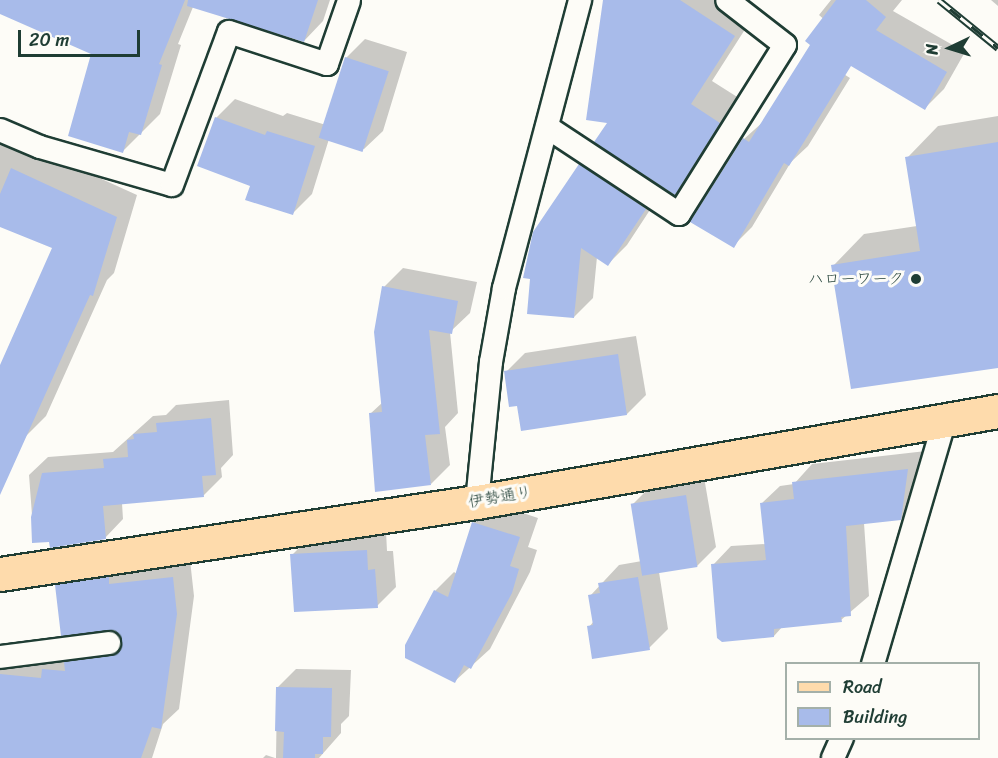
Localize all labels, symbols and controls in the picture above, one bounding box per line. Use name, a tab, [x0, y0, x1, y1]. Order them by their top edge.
scale bar	[21, 18, 142, 56]
north arrow	[920, 18, 980, 78]
text: 20 m	[29, 24, 69, 56]
text: N	[917, 43, 946, 56]
place label: ハローワーク	[808, 269, 904, 289]
marker: ハローワーク	[909, 272, 923, 286]
street label: 伊勢通り	[467, 482, 533, 512]
legend	[785, 662, 980, 740]
text: Road	[843, 671, 882, 703]
text: Building	[843, 701, 907, 733]

